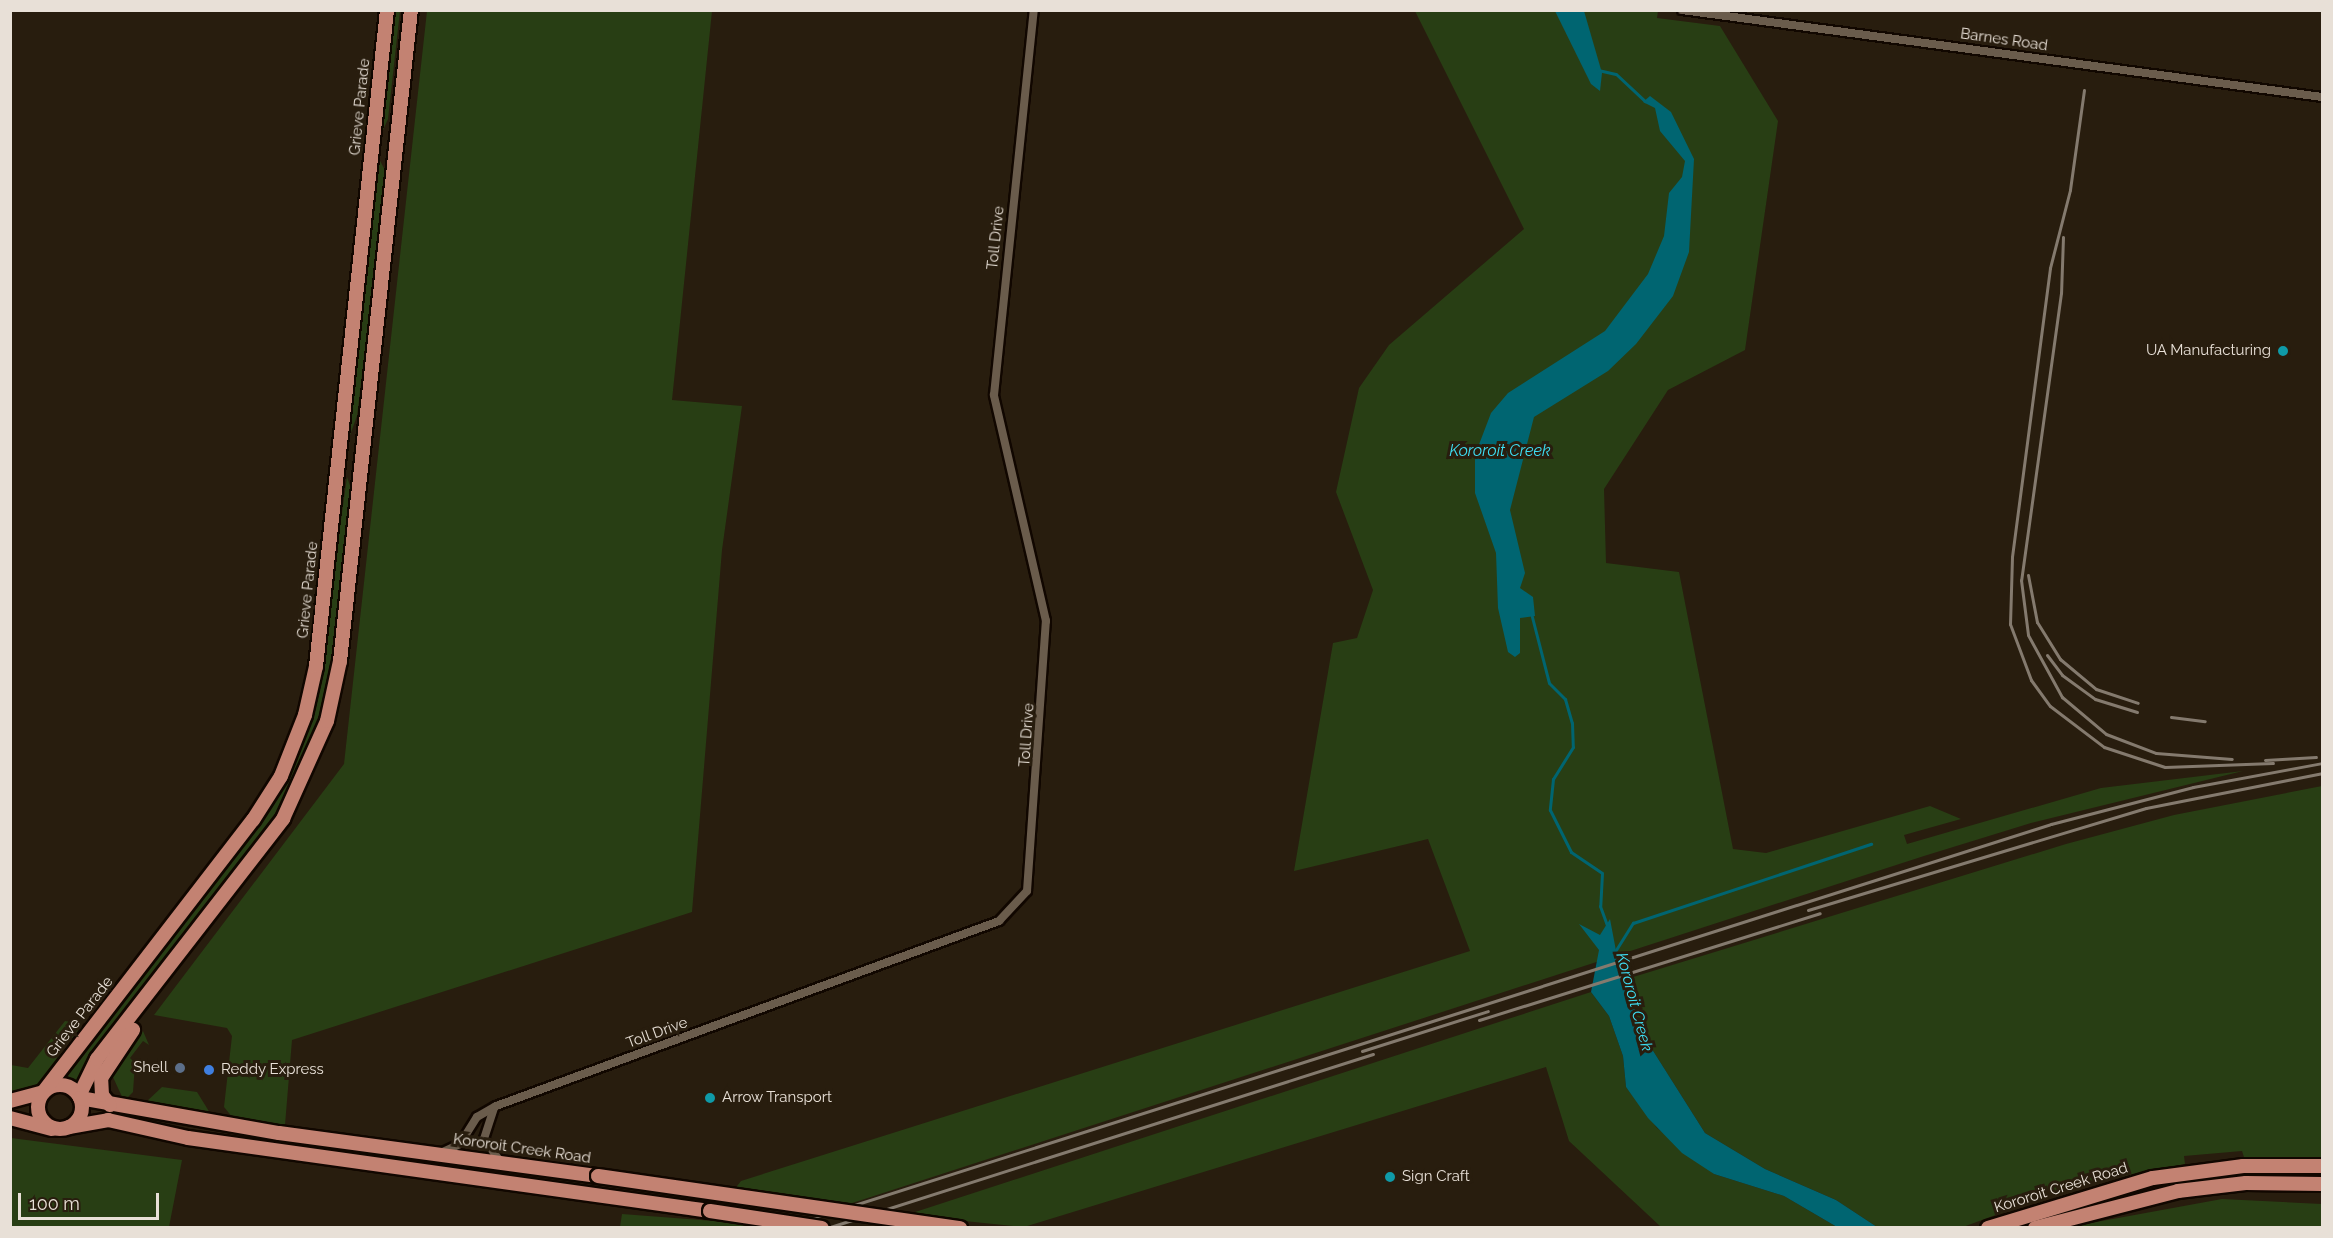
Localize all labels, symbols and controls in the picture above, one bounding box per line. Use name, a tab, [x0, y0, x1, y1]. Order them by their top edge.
street label: Barnes Road	[1959, 25, 2049, 55]
street label: Grieve Parade	[346, 58, 374, 156]
street label: Toll Drive	[984, 205, 1008, 271]
place label: UA Manufacturing	[2145, 342, 2271, 360]
marker: UA Manufacturing	[2276, 344, 2290, 358]
water label: Kororoit Creek	[1449, 441, 1551, 461]
street label: Grieve Parade	[294, 541, 322, 639]
street label: Toll Drive	[1016, 702, 1038, 768]
water label: Kororoit Creek	[1612, 951, 1656, 1053]
street label: Grieve Parade	[43, 973, 117, 1061]
street label: Toll Drive	[624, 1014, 690, 1052]
place label: Shell	[133, 1059, 168, 1077]
marker: Shell	[173, 1061, 187, 1075]
place label: Reddy Express	[221, 1061, 324, 1079]
marker: Reddy Express	[202, 1063, 216, 1077]
place label: Arrow Transport	[722, 1089, 833, 1107]
marker: Arrow Transport	[703, 1091, 717, 1105]
street label: Kororoit Creek Road	[452, 1130, 592, 1168]
street label: Kororoit Creek Road	[1992, 1159, 2130, 1217]
place label: Sign Craft	[1402, 1168, 1470, 1186]
marker: Sign Craft	[1383, 1170, 1397, 1184]
scale bar	[21, 1181, 162, 1219]
text: 100 m	[29, 1193, 80, 1214]

